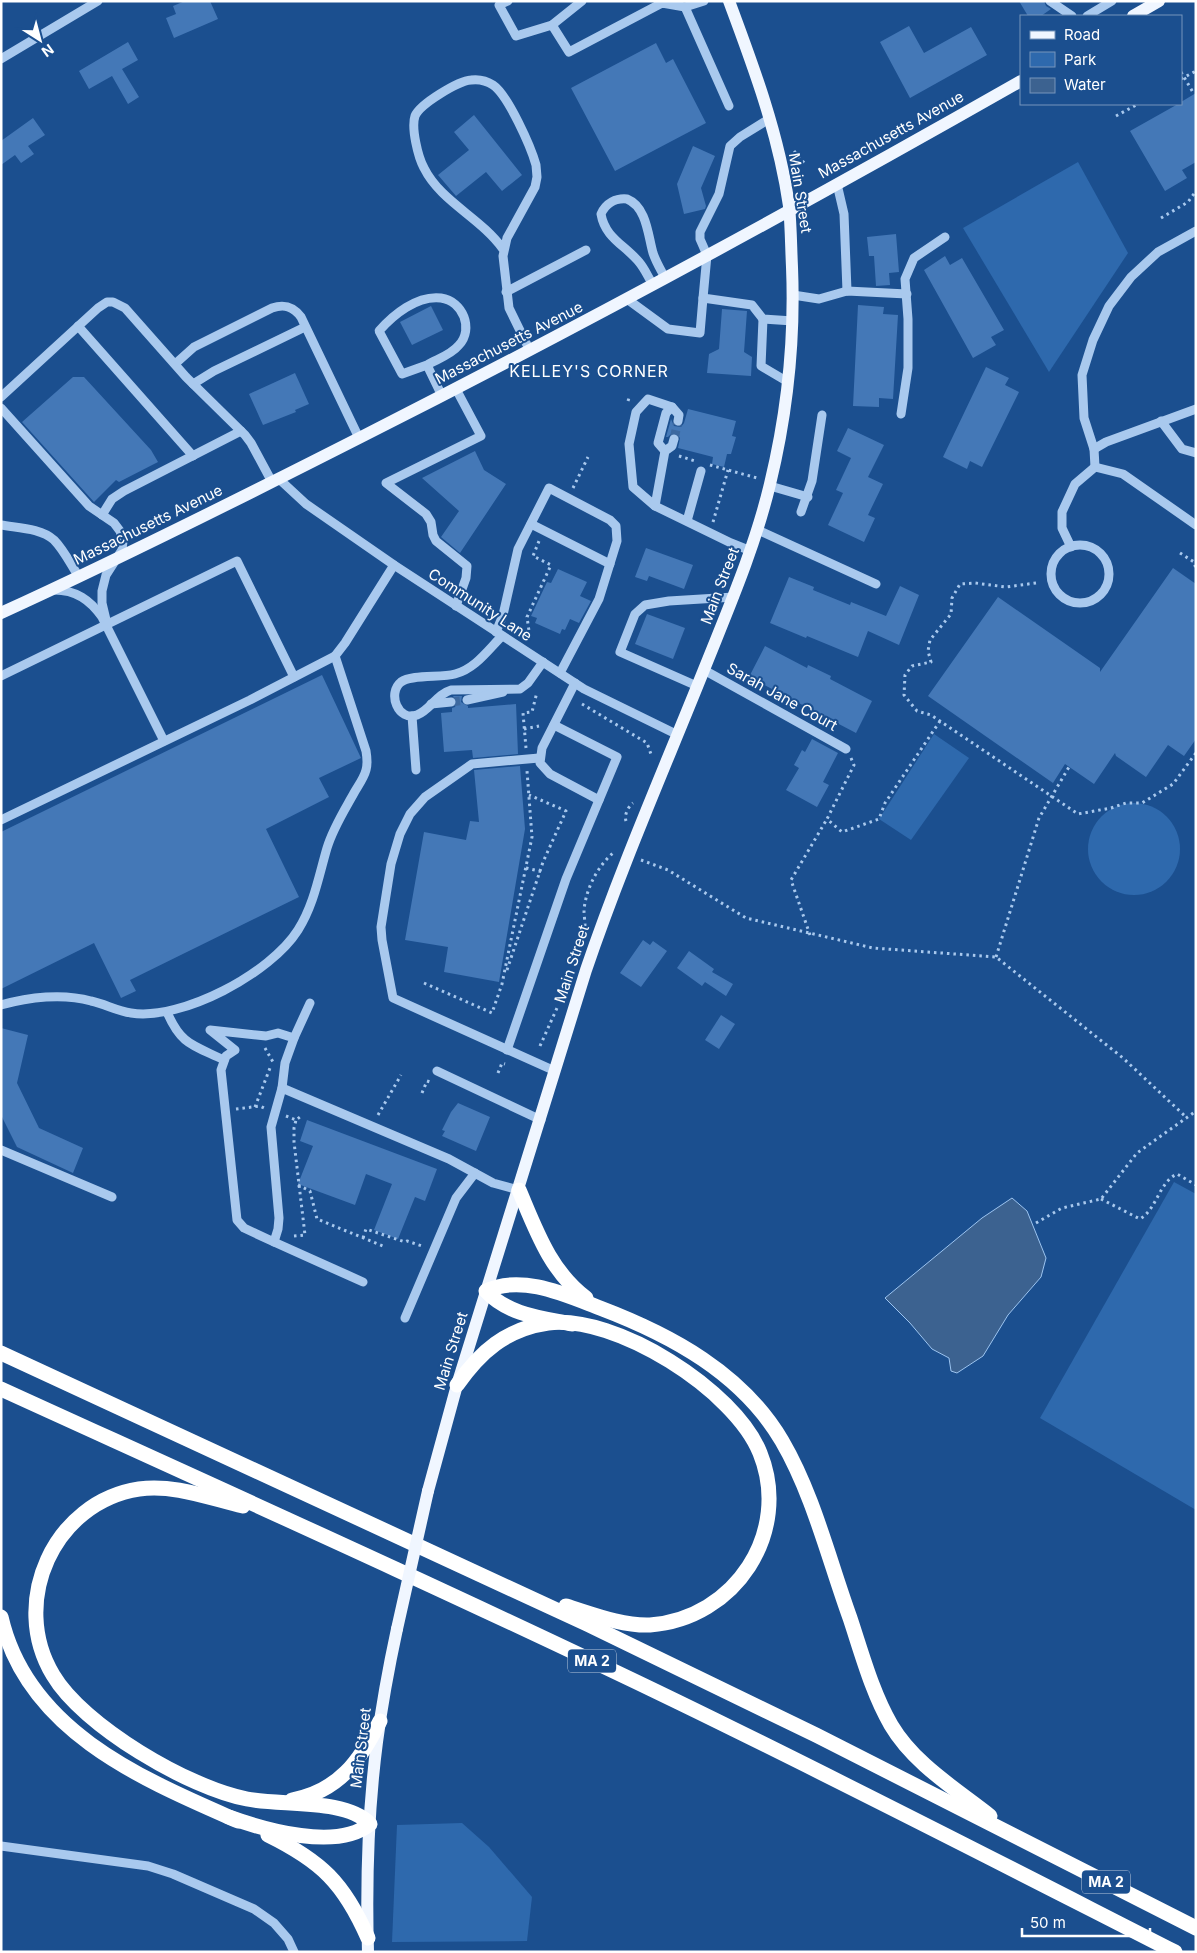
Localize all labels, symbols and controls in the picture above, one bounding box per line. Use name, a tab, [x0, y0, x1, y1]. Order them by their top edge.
north arrow	[15, 15, 65, 65]
legend	[1020, 15, 1182, 105]
text: Road	[1064, 25, 1100, 44]
text: N	[39, 41, 57, 61]
text: Park	[1064, 50, 1097, 69]
text: Water	[1064, 75, 1106, 94]
street label: Massachusetts Avenue	[815, 87, 967, 182]
street label: Main Street	[785, 151, 816, 235]
street label: Massachusetts Avenue	[432, 297, 586, 388]
district label: KELLEY'S CORNER	[509, 361, 669, 381]
street label: Massachusetts Avenue	[70, 480, 225, 569]
street label: Main Street	[696, 545, 743, 627]
street label: Community Lane	[425, 564, 536, 645]
street label: Sarah Jane Court	[724, 658, 841, 735]
street label: Main Street	[550, 922, 593, 1005]
street label: Main Street	[430, 1309, 471, 1392]
road number: MA 2	[568, 1650, 616, 1672]
street label: Main Street	[346, 1706, 375, 1789]
road number: MA 2	[1082, 1870, 1130, 1894]
scale bar	[1022, 1906, 1150, 1938]
text: 50 m	[1030, 1913, 1066, 1932]

